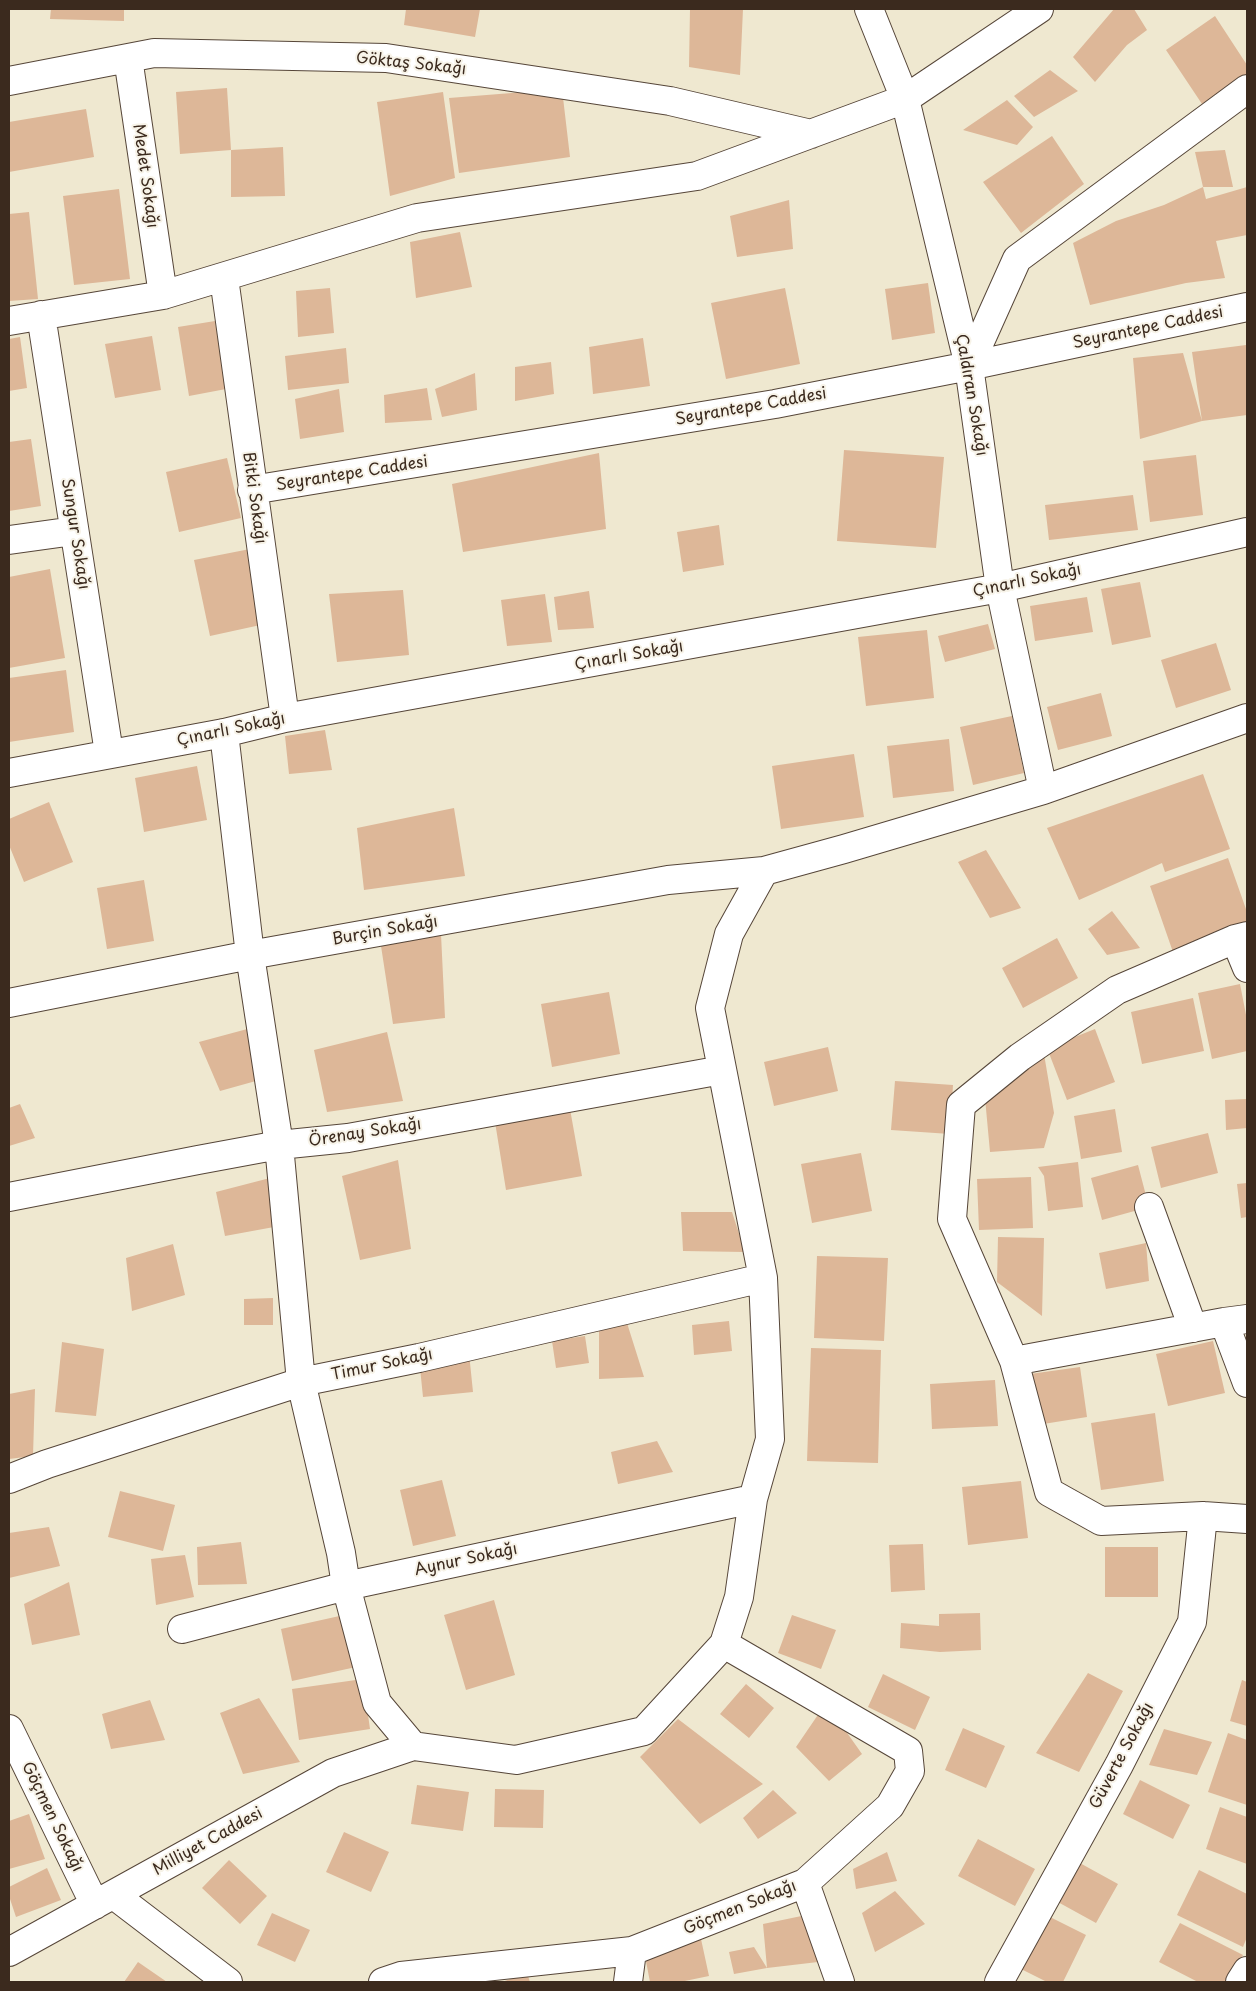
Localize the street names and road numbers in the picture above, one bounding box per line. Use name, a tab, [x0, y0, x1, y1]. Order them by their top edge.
street label: Göktaş Sokağı	[355, 49, 467, 79]
street label: Medet Sokağı	[128, 123, 162, 229]
street label: Seyrantepe Caddesi	[1071, 303, 1225, 353]
street label: Çaldıran Sokağı	[951, 333, 991, 457]
street label: Seyrantepe Caddesi	[674, 384, 828, 430]
street label: Bitki Sokağı	[238, 451, 270, 545]
street label: Seyrantepe Caddesi	[275, 453, 429, 495]
street label: Sungur Sokağı	[57, 477, 93, 591]
street label: Çınarlı Sokağı	[971, 560, 1083, 602]
street label: Çınarlı Sokağı	[573, 637, 685, 675]
street label: Çınarlı Sokağı	[175, 709, 287, 751]
street label: Burçin Sokağı	[331, 912, 439, 950]
street label: Örenay Sokağı	[307, 1115, 423, 1151]
street label: Timur Sokağı	[330, 1345, 434, 1385]
street label: Aynur Sokağı	[413, 1540, 519, 1580]
street label: Güverte Sokağı	[1086, 1700, 1158, 1812]
street label: Göçmen Sokağı	[17, 1759, 87, 1875]
street label: Milliyet Caddesi	[150, 1804, 266, 1880]
street label: Göçmen Sokağı	[681, 1877, 799, 1939]

